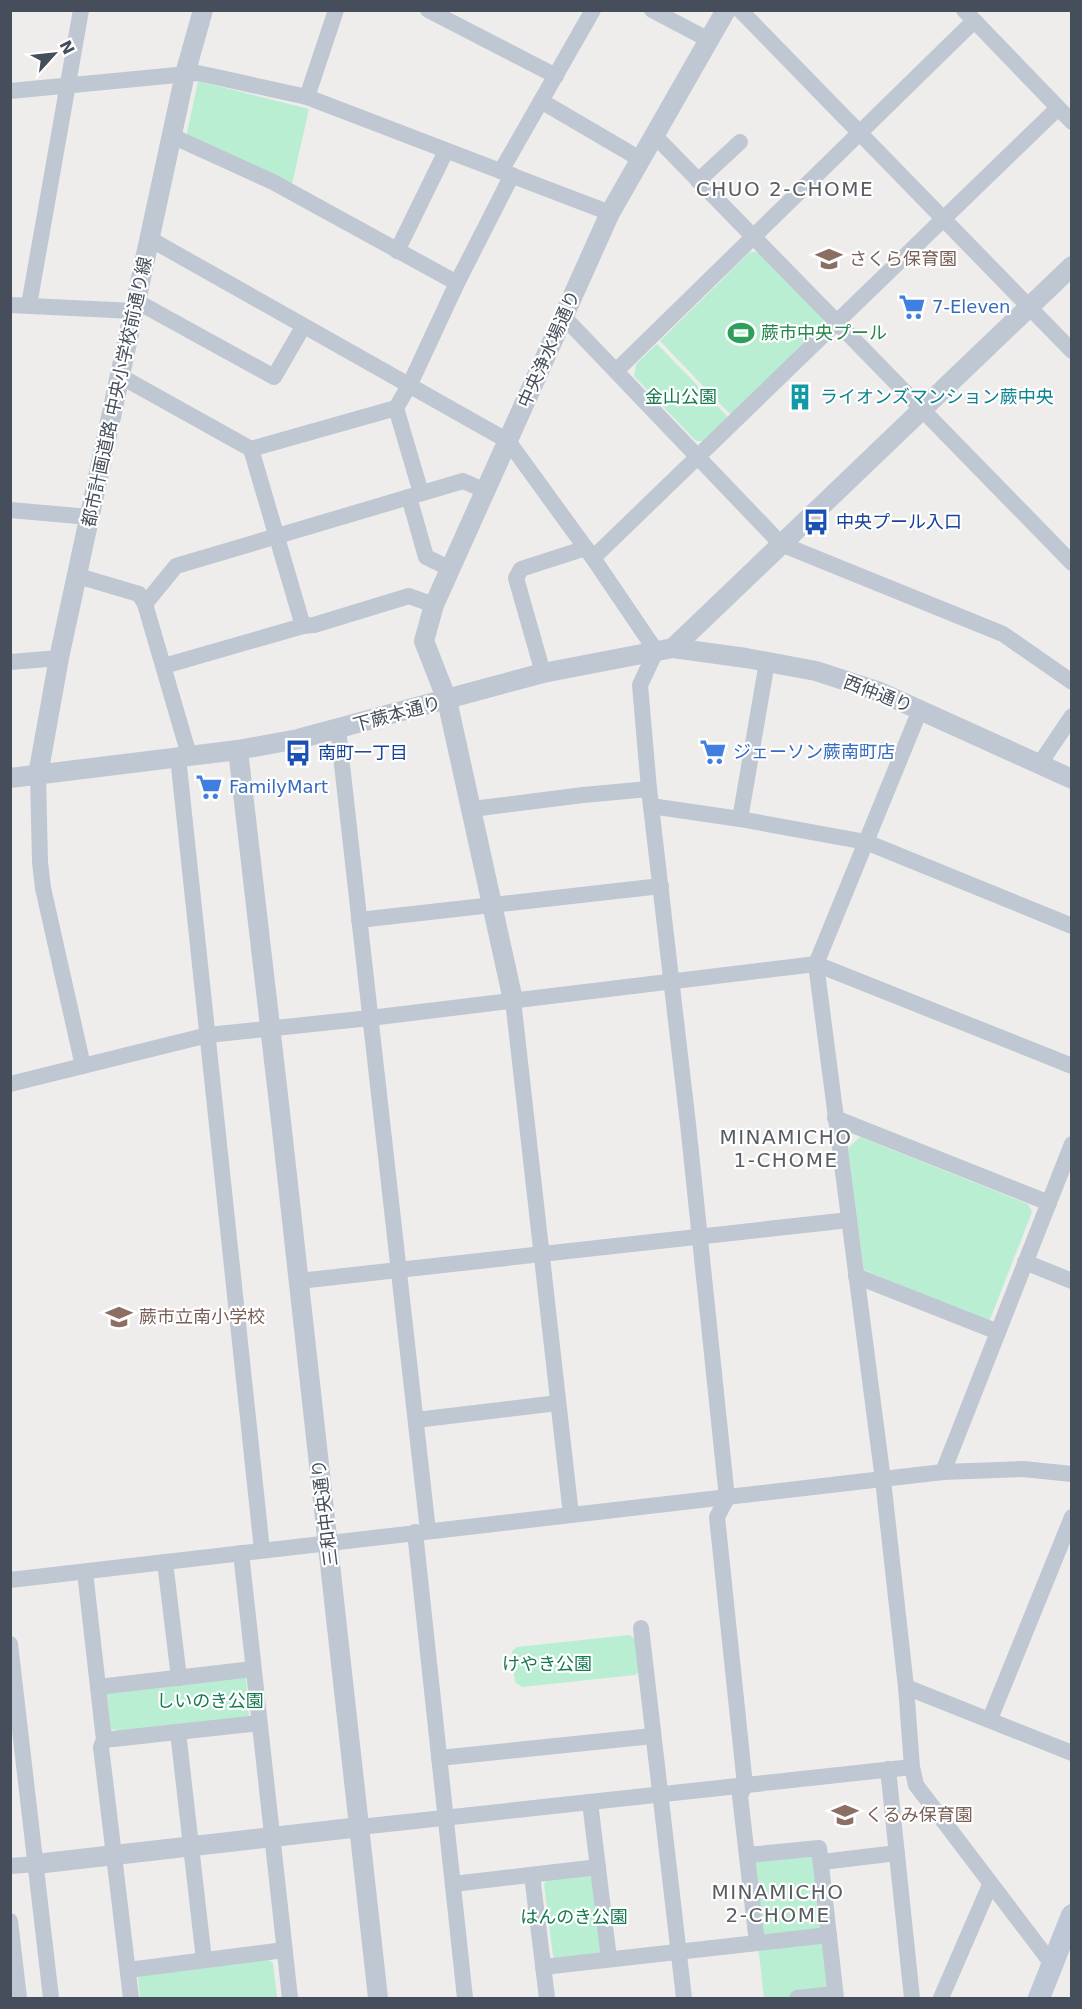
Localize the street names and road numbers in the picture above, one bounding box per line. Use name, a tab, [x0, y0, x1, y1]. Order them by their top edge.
street label: 都市計画道路 中央小学校前通り線	[78, 255, 155, 529]
street label: 中央浄水場通り	[513, 287, 584, 411]
street label: 西仲通り	[841, 671, 916, 716]
street label: 下蕨本通り	[351, 692, 443, 735]
street label: 三和中央通り	[308, 1458, 342, 1568]

